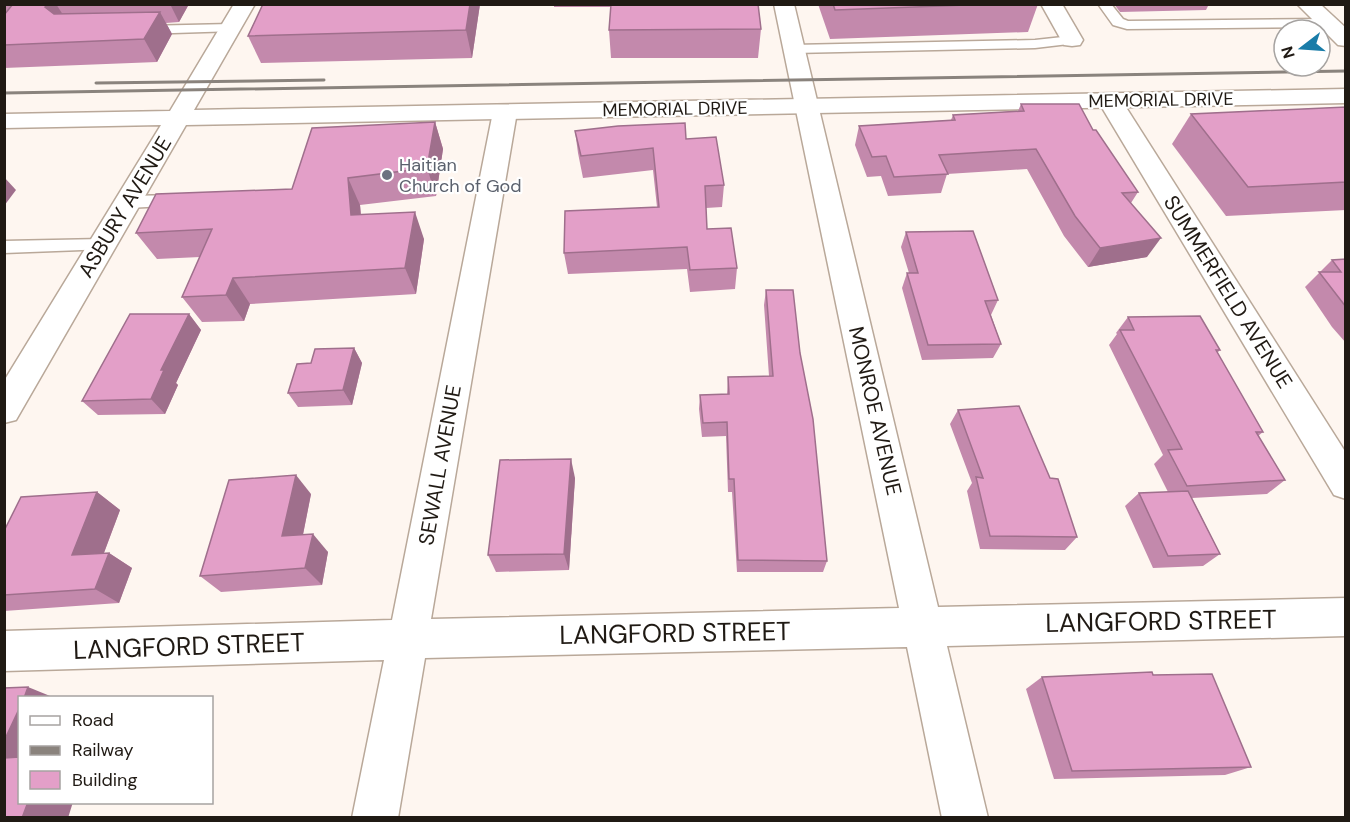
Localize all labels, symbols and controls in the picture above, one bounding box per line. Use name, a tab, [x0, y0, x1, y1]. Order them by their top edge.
north arrow	[1272, 18, 1332, 78]
text: N	[1276, 44, 1300, 61]
street label: MEMORIAL DRIVE	[1088, 87, 1234, 113]
street label: MEMORIAL DRIVE	[602, 96, 748, 122]
street label: ASBURY AVENUE	[72, 131, 178, 283]
place label: Haitian Church of God	[399, 153, 522, 198]
marker: Haitian Church of God	[380, 168, 394, 182]
street label: SUMMERFIELD AVENUE	[1157, 190, 1299, 394]
street label: MONROE AVENUE	[842, 324, 908, 498]
street label: SEWALL AVENUE	[412, 383, 468, 547]
street label: LANGFORD STREET	[1045, 602, 1277, 640]
street label: LANGFORD STREET	[559, 614, 791, 652]
street label: LANGFORD STREET	[73, 625, 305, 667]
legend	[18, 696, 213, 804]
text: Road	[72, 708, 114, 732]
text: Railway	[72, 738, 134, 762]
text: Building	[72, 768, 137, 792]

